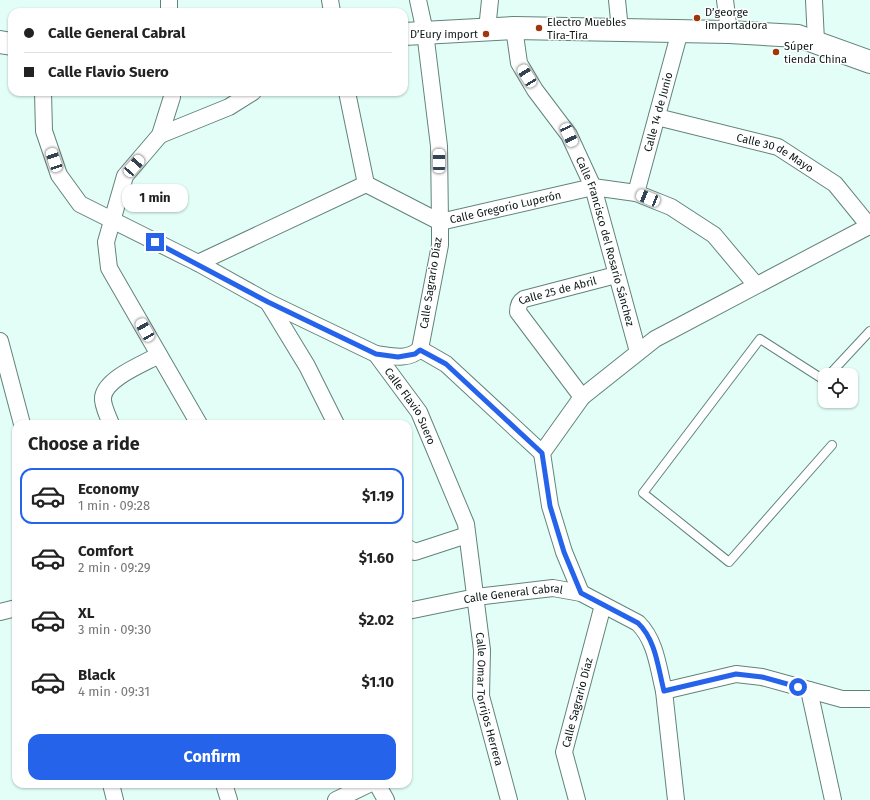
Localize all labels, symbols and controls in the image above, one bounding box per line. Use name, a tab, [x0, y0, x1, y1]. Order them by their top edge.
place label: D’george importadora	[705, 6, 767, 32]
marker: D’george importadora	[692, 13, 702, 23]
place label: Electro Muebles Tira-Tira	[547, 16, 626, 42]
marker: Electro Muebles Tira-Tira	[534, 23, 544, 33]
text: Calle General Cabral	[48, 24, 185, 42]
place label: D’Eury import	[410, 28, 478, 41]
marker: D’Eury import	[481, 29, 491, 39]
place label: Súper tienda China	[784, 40, 847, 66]
marker: Súper tienda China	[771, 47, 781, 57]
text: Calle Flavio Suero	[48, 63, 169, 81]
car	[516, 63, 538, 89]
street label: Calle 14 de Junio	[641, 71, 675, 153]
car	[558, 122, 580, 148]
street label: Calle 30 de Mayo	[735, 130, 816, 175]
car	[44, 147, 64, 173]
car	[433, 149, 445, 173]
car	[122, 153, 146, 179]
street label: Calle Francisco del Rosario Sánchez	[573, 154, 637, 328]
callout: 1 min	[122, 184, 188, 212]
street label: Calle Gregorio Luperón	[448, 188, 562, 226]
car	[635, 188, 661, 208]
text: 1 min	[139, 190, 171, 205]
route end	[146, 233, 164, 251]
street label: Calle Sagrario Díaz	[417, 236, 445, 330]
street label: Calle 25 de Abril	[515, 274, 598, 307]
car	[134, 317, 156, 343]
street label: Calle Flavio Suero	[382, 365, 438, 446]
map controls	[818, 368, 858, 408]
button: locate	[818, 368, 858, 408]
text: Choose a ride	[28, 433, 140, 455]
icon: car	[30, 478, 66, 514]
text: Economy	[78, 480, 139, 498]
text: $1.19	[362, 487, 394, 505]
text: 1 min · 09:28	[78, 498, 150, 513]
icon: car	[30, 540, 66, 576]
text: Comfort	[78, 542, 134, 560]
text: $1.60	[359, 549, 394, 567]
text: 2 min · 09:29	[78, 560, 151, 575]
street label: Calle General Cabral	[462, 581, 564, 606]
icon: car	[30, 602, 66, 638]
text: XL	[78, 604, 94, 622]
text: $2.02	[358, 611, 394, 629]
text: 3 min · 09:30	[78, 622, 151, 637]
street label: Calle Omar Torrijos Herrera	[473, 632, 506, 767]
street label: Calle Sagrario Díaz	[559, 656, 595, 749]
icon: car	[30, 664, 66, 700]
text: Black	[78, 666, 115, 684]
text: $1.10	[362, 673, 394, 691]
route start	[789, 678, 807, 696]
text: 4 min · 09:31	[78, 684, 150, 699]
button: Confirm	[28, 734, 396, 780]

